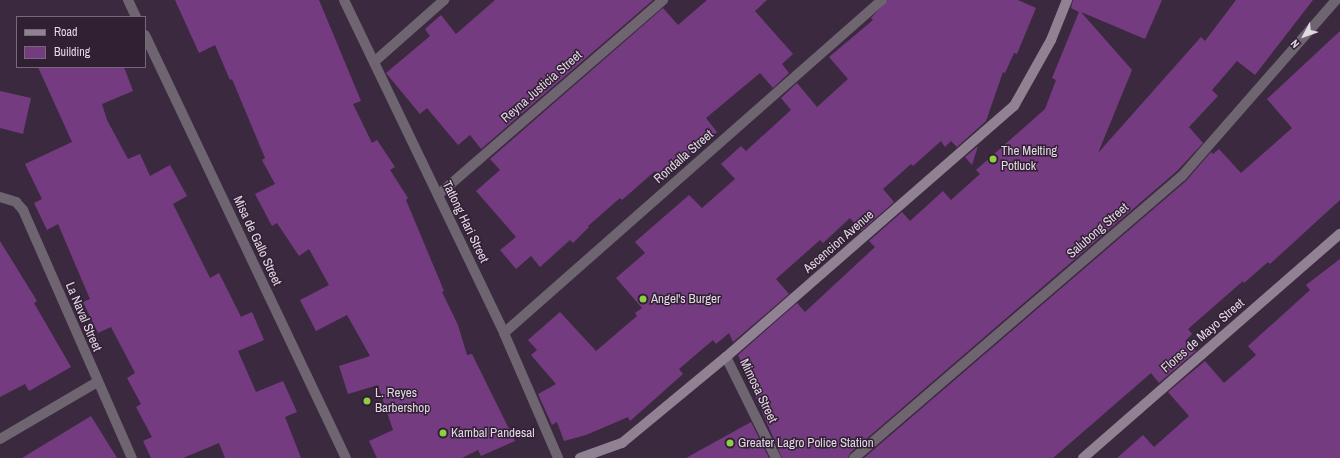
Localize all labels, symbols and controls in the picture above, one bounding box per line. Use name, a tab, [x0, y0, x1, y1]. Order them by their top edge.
legend	[16, 16, 146, 68]
north arrow	[1284, 16, 1324, 56]
text: Road	[54, 24, 78, 40]
text: N	[1288, 37, 1302, 51]
text: Building	[54, 44, 90, 60]
street label: Reyna Justicia Street	[498, 48, 586, 126]
street label: Rondalla Street	[651, 127, 717, 187]
place label: The Melting Potluck	[1001, 144, 1057, 175]
marker: The Melting Potluck	[988, 154, 998, 164]
street label: Tatlong Hari Street	[438, 179, 492, 265]
street label: Misa de Gallo Street	[229, 194, 285, 288]
street label: Salubong Street	[1064, 200, 1132, 262]
street label: Ascencion Avenue	[800, 207, 878, 277]
street label: La Naval Street	[61, 280, 105, 354]
place label: Angel's Burger	[651, 291, 721, 307]
marker: Angel's Burger	[638, 294, 648, 304]
street label: Flores de Mayo Street	[1158, 296, 1248, 376]
street label: Mimosa Street	[736, 356, 780, 426]
place label: L. Reyes Barbershop	[375, 386, 430, 417]
marker: L. Reyes Barbershop	[362, 396, 372, 406]
place label: Kambal Pandesal	[451, 425, 535, 441]
marker: Kambal Pandesal	[438, 428, 448, 438]
place label: Greater Lagro Police Station	[738, 435, 874, 451]
marker: Greater Lagro Police Station	[725, 438, 735, 448]

